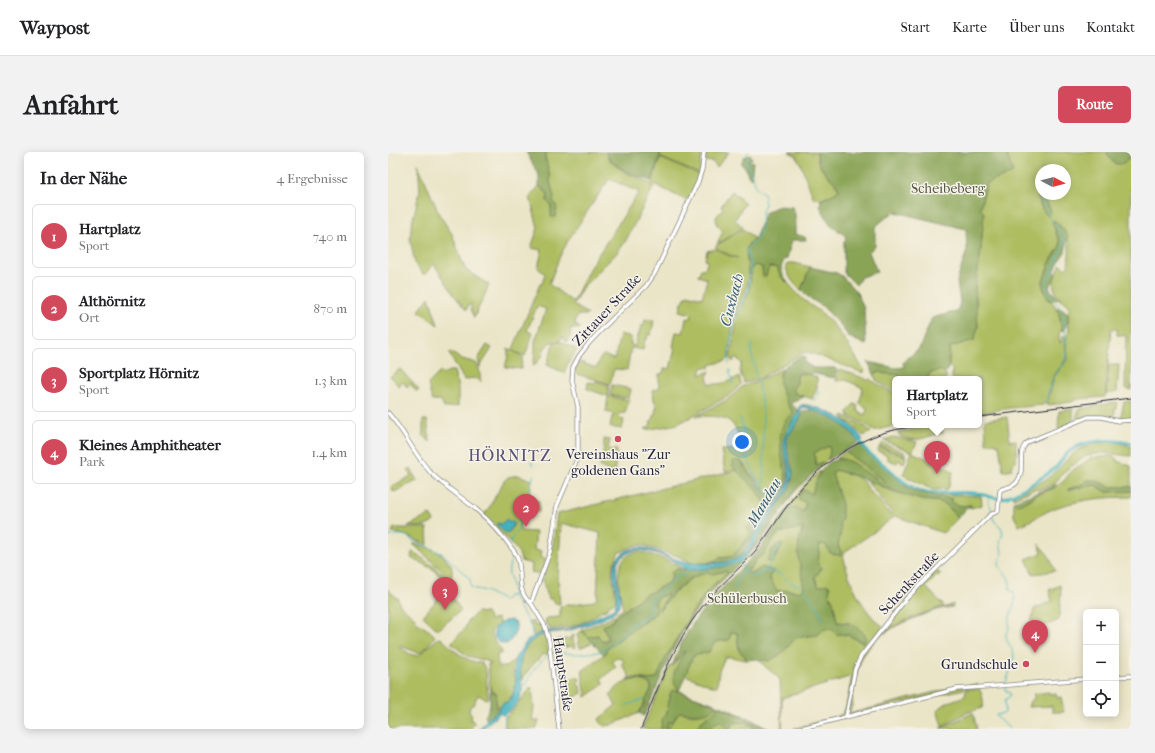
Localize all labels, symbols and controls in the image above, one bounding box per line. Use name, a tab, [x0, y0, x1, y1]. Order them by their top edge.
text: Waypost	[20, 17, 90, 39]
text: Start	[901, 19, 930, 36]
text: Karte	[952, 19, 987, 36]
text: Über uns	[1009, 19, 1064, 36]
text: Kontakt	[1086, 19, 1135, 36]
button: Route	[1058, 86, 1131, 123]
text: Anfahrt	[24, 88, 118, 121]
north arrow	[1035, 164, 1071, 200]
text: In der Nähe	[40, 168, 127, 188]
text: 4 Ergebnisse	[277, 171, 348, 186]
park label: Scheibeberg	[911, 180, 986, 197]
text: Hartplatz	[79, 220, 141, 238]
text: 1	[52, 229, 56, 244]
text: 740 m	[313, 229, 347, 244]
text: Sport	[79, 238, 110, 253]
street label: Zittauer Straße	[569, 270, 645, 350]
water label: Cuxbach	[716, 271, 748, 328]
text: Althörnitz	[79, 292, 145, 310]
text: 2	[51, 301, 57, 316]
text: 870 m	[313, 301, 347, 316]
text: Ort	[79, 310, 100, 325]
text: Sportplatz Hörnitz	[79, 364, 199, 382]
text: 3	[51, 373, 57, 388]
text: 1.3 km	[314, 373, 347, 388]
popup	[892, 376, 982, 428]
text: Sport	[79, 382, 110, 397]
text: Hartplatz	[906, 386, 968, 404]
text: Sport	[906, 404, 937, 419]
your location	[732, 432, 752, 452]
marker: Vereinshaus "Zur goldenen Gans"	[613, 434, 623, 444]
text: Kleines Amphitheater	[79, 436, 221, 454]
pin: 1	[924, 441, 950, 474]
text: 4	[50, 445, 58, 460]
text: 1.4 km	[312, 445, 347, 460]
district label: HÖRNITZ	[468, 446, 552, 465]
place label: Vereinshaus "Zur goldenen Gans"	[565, 446, 670, 479]
text: Park	[79, 454, 105, 469]
water label: Mandau	[742, 475, 785, 530]
pin: 2	[513, 494, 539, 527]
street label: Schenkstraße	[875, 548, 943, 618]
pin: 3	[432, 577, 458, 610]
park label: Schülerbusch	[707, 590, 787, 607]
map controls	[1083, 609, 1119, 717]
button: +	[1083, 609, 1119, 645]
pin: 4	[1022, 620, 1048, 653]
street label: Hauptstraße	[549, 636, 577, 712]
button: −	[1083, 645, 1119, 681]
place label: Grundschule	[941, 656, 1018, 673]
marker: Grundschule	[1021, 659, 1031, 669]
button: locate	[1083, 681, 1119, 717]

